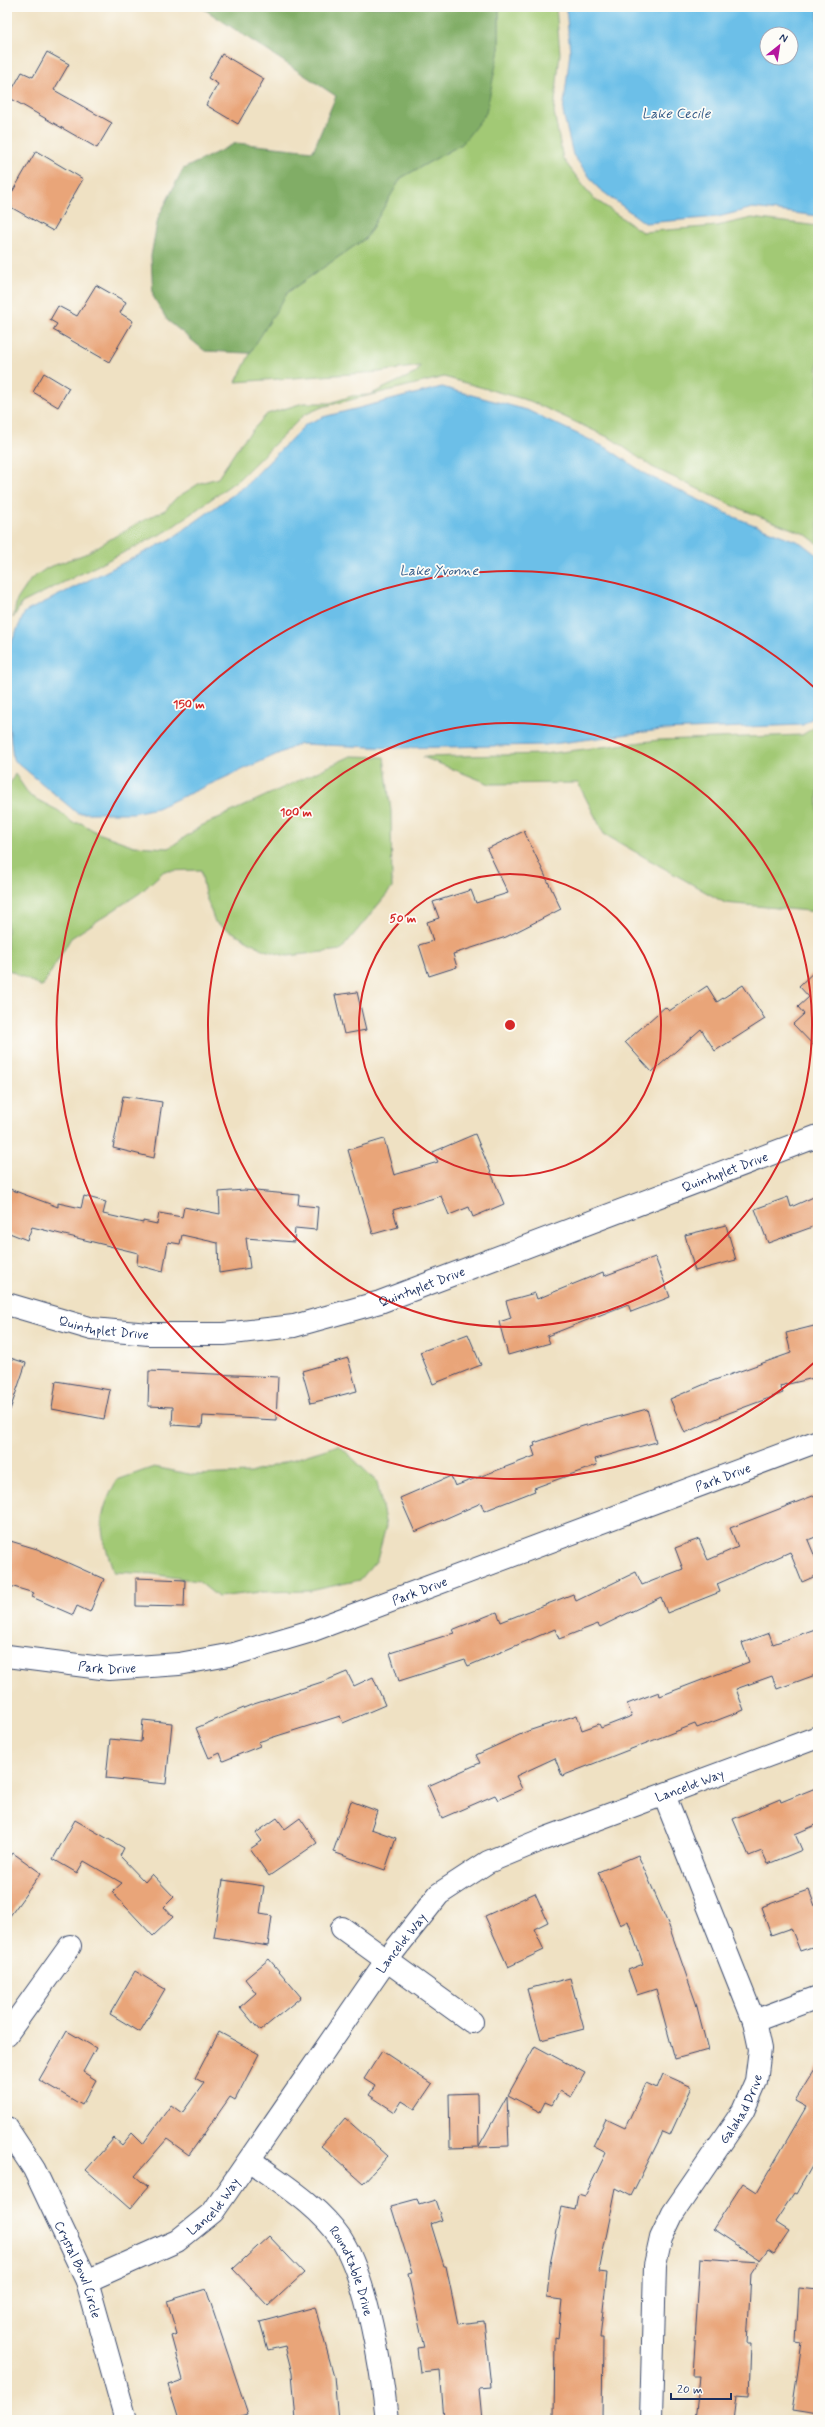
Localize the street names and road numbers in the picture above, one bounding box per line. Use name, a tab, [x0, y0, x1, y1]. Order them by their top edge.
street label: Quintuplet Drive	[679, 1149, 771, 1197]
street label: Quintuplet Drive	[376, 1264, 468, 1312]
street label: Quintuplet Drive	[56, 1313, 149, 1344]
street label: Park Drive	[693, 1460, 754, 1496]
street label: Park Drive	[390, 1574, 450, 1610]
street label: Park Drive	[77, 1658, 137, 1679]
street label: Lancelot Way	[653, 1766, 726, 1807]
street label: Lancelot Way	[373, 1910, 431, 1977]
street label: Galahad Drive	[716, 2073, 767, 2148]
street label: Lancelot Way	[184, 2175, 244, 2240]
street label: Crystal Bowl Circle	[50, 2218, 104, 2321]
street label: Roundtable Drive	[325, 2223, 376, 2318]

